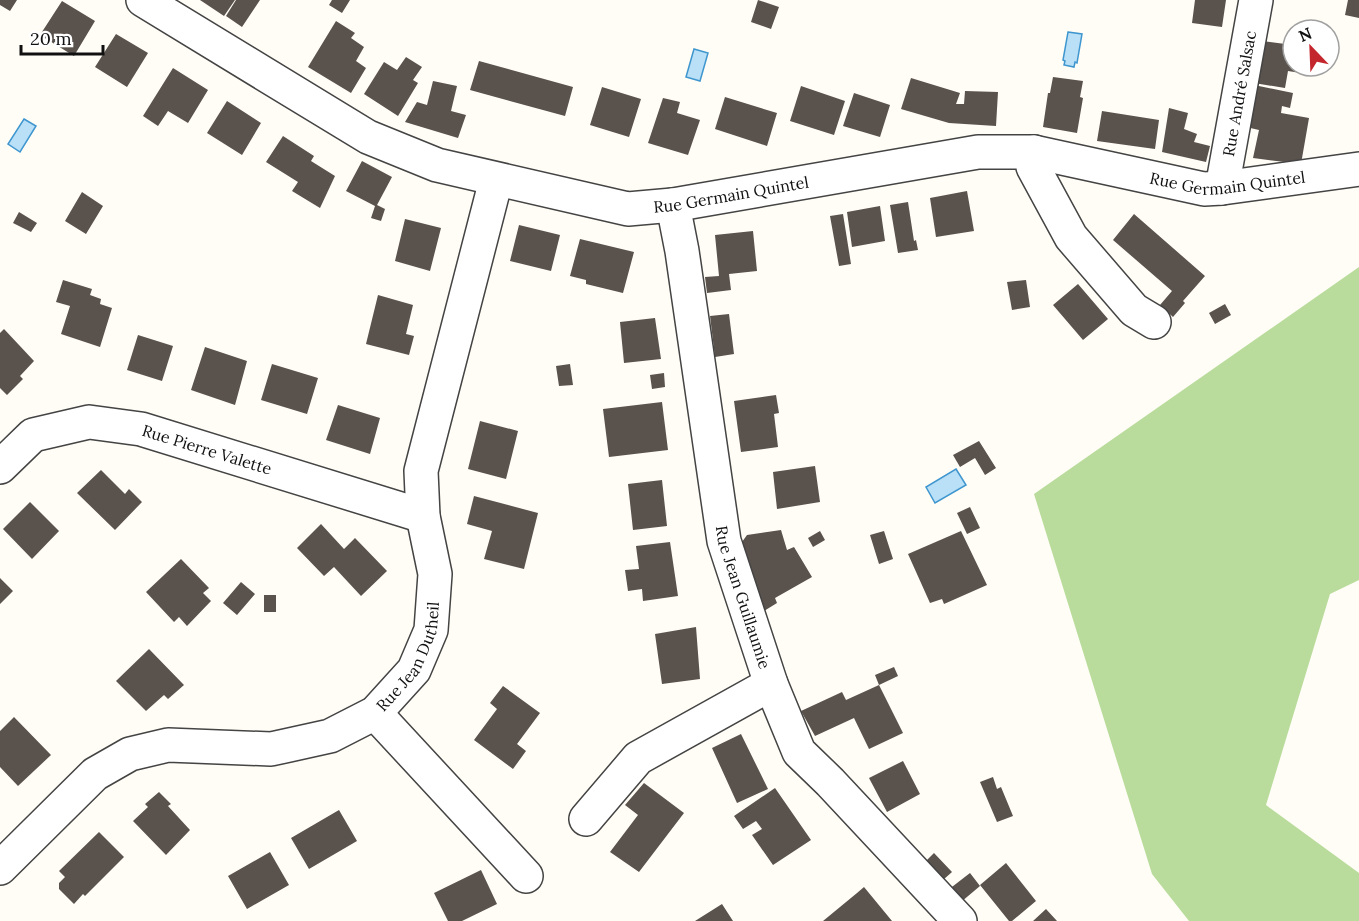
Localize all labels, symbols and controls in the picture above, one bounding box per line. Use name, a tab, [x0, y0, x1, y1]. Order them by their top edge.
scale bar	[21, 18, 104, 56]
north arrow	[1281, 18, 1341, 78]
text: N	[1296, 23, 1315, 46]
text: 20 m	[30, 27, 72, 50]
street label: Rue André Salsac	[1218, 29, 1260, 158]
street label: Rue Germain Quintel	[1148, 167, 1306, 199]
street label: Rue Germain Quintel	[653, 172, 810, 217]
street label: Rue Pierre Valette	[140, 420, 275, 479]
street label: Rue Jean Guillaumie	[712, 524, 775, 671]
street label: Rue Jean Dutheil	[372, 601, 443, 715]

